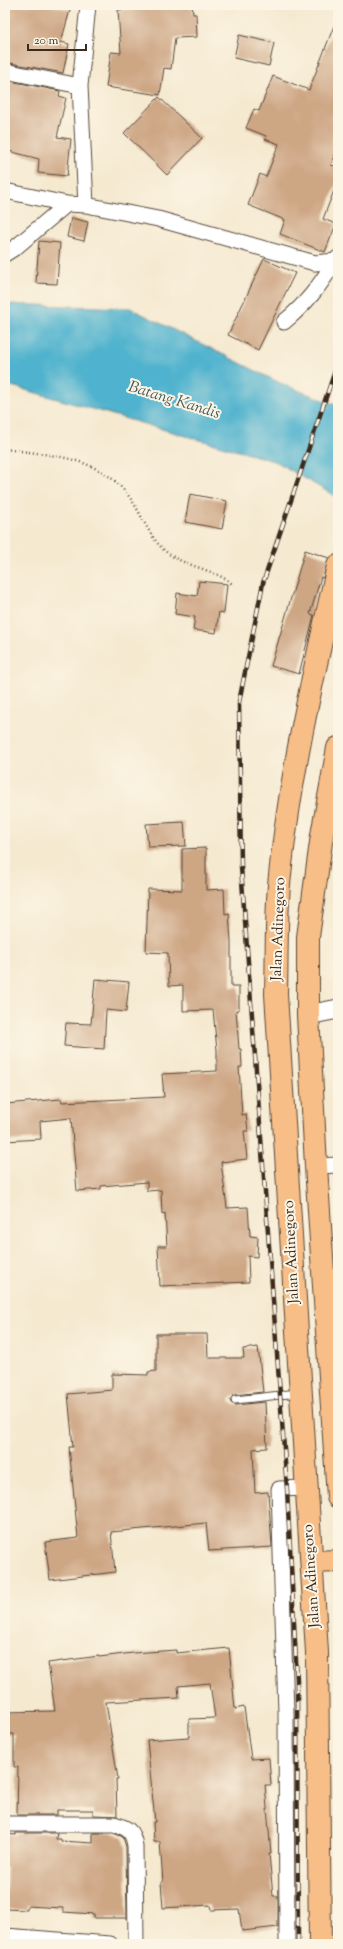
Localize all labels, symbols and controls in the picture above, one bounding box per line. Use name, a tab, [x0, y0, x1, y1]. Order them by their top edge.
scale bar	[28, 26, 86, 52]
text: 20 m	[34, 32, 59, 50]
water label: Batang Kandis	[125, 376, 223, 426]
street label: Jalan Adinegoro	[267, 877, 291, 982]
street label: Jalan Adinegoro	[279, 1200, 305, 1305]
street label: Jalan Adinegoro	[298, 1524, 326, 1629]

